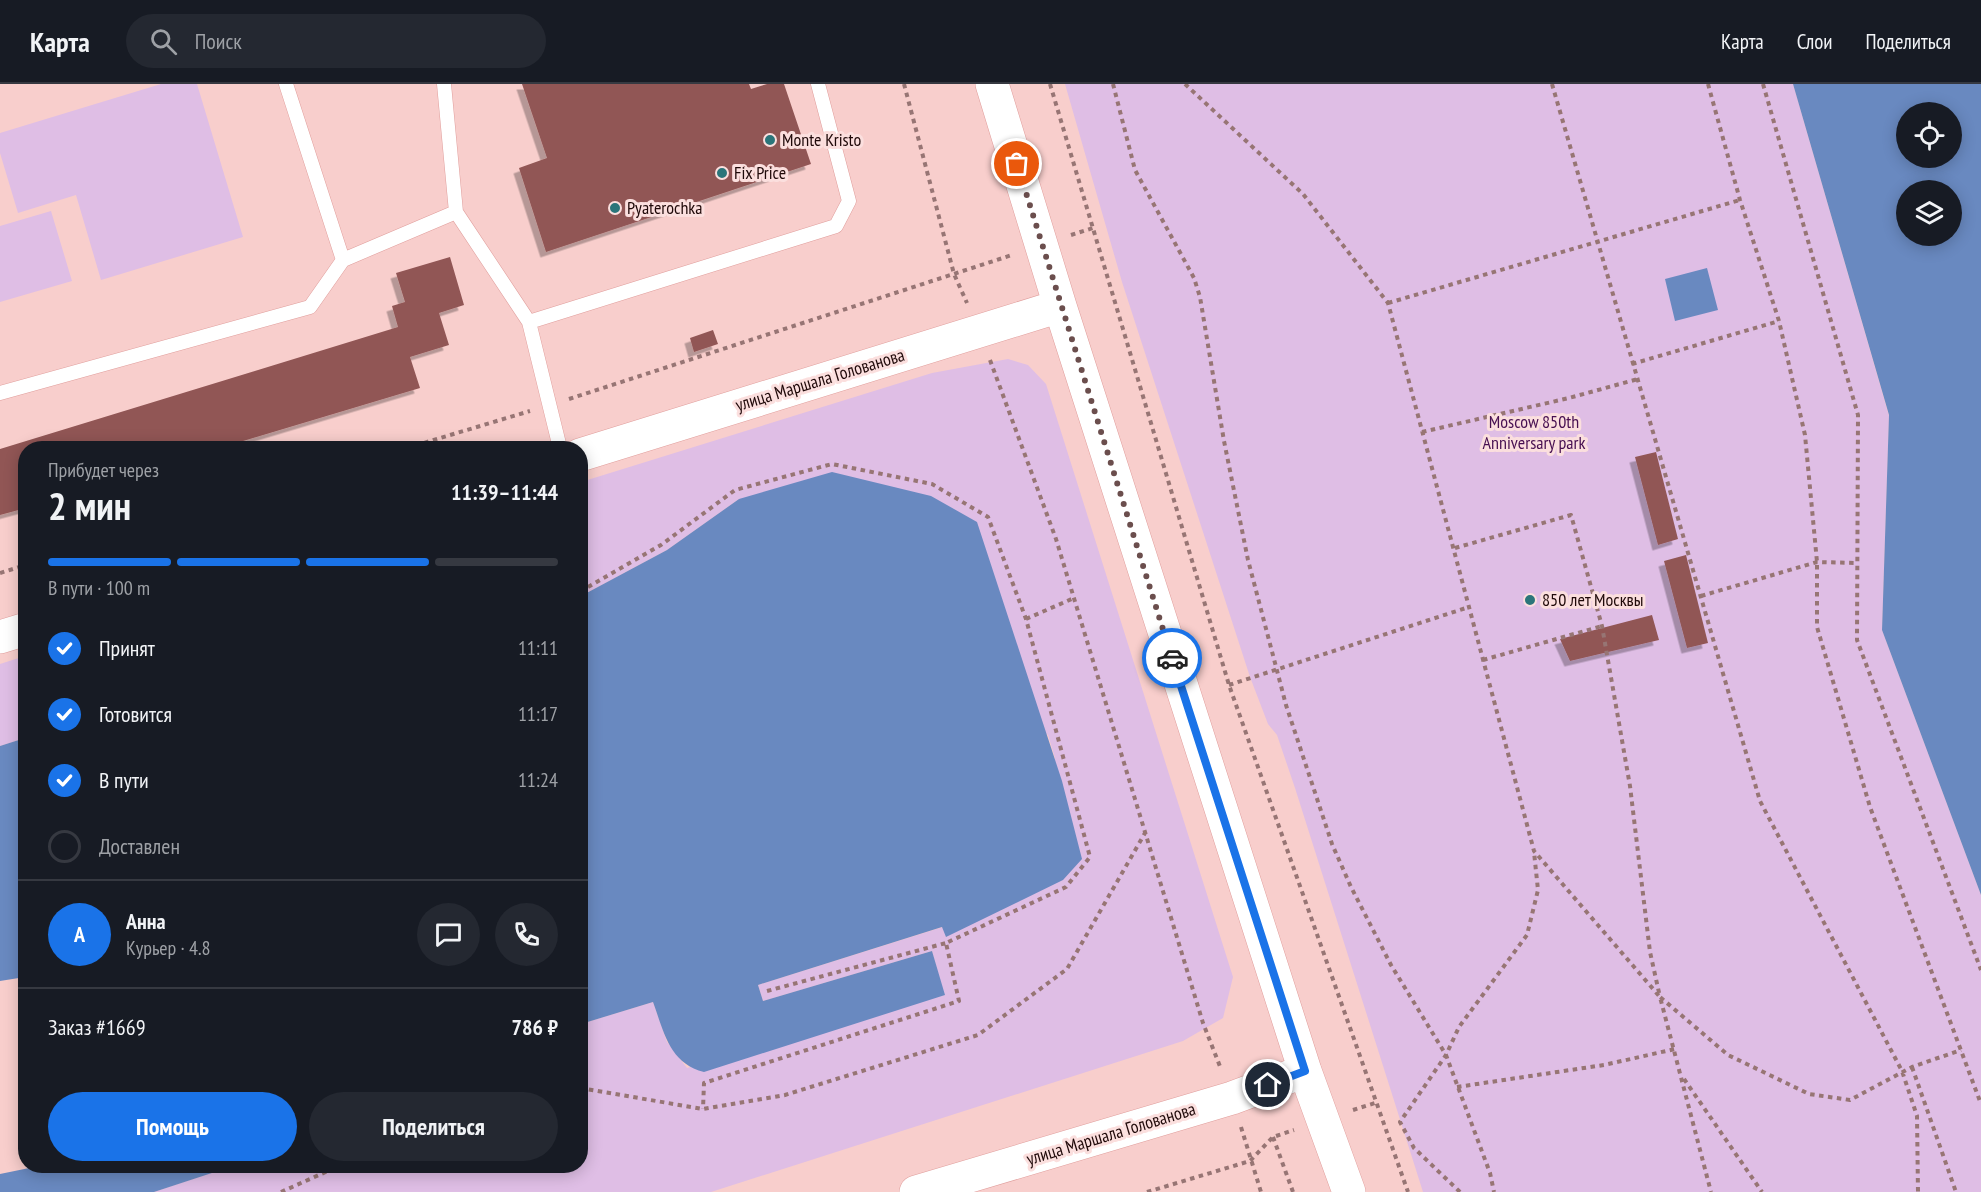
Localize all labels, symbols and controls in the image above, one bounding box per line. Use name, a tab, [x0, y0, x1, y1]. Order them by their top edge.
search box	[126, 14, 546, 68]
text: Карта	[30, 23, 90, 60]
icon: search	[147, 25, 180, 58]
text: Поиск	[195, 27, 242, 55]
text: Карта	[1721, 28, 1764, 55]
text: Слои	[1797, 28, 1832, 55]
text: Поделиться	[1865, 28, 1951, 55]
map controls	[1896, 102, 1962, 246]
button: locate	[1896, 102, 1962, 168]
place label: Monte Kristo	[782, 128, 861, 151]
marker: Monte Kristo	[763, 133, 777, 147]
pin	[991, 138, 1042, 189]
icon: bag	[1000, 147, 1033, 180]
place label: Fix Price	[734, 161, 786, 184]
marker: Fix Price	[715, 166, 729, 180]
button: layers	[1896, 180, 1962, 246]
place label: Pyaterochka	[627, 196, 703, 219]
marker: Pyaterochka	[608, 201, 622, 215]
street label: улица Маршала Голованова	[733, 343, 907, 416]
park label: Moscow 850th Anniversary park	[1483, 410, 1585, 454]
text: Прибудет через	[48, 457, 159, 483]
text: 11:39–11:44	[451, 478, 558, 506]
text: 2 мин	[48, 480, 131, 531]
text: В пути · 100 m	[48, 575, 150, 601]
place label: 850 лет Москвы	[1542, 588, 1644, 611]
marker: 850 лет Москвы	[1523, 593, 1537, 607]
courier	[1142, 628, 1202, 688]
icon: check	[48, 632, 81, 665]
text: Принят	[99, 634, 155, 662]
text: 11:11	[518, 635, 558, 661]
icon: car	[1156, 642, 1189, 675]
icon: check	[48, 698, 81, 731]
text: Готовится	[99, 700, 172, 728]
text: 11:17	[518, 701, 558, 727]
icon: check	[48, 764, 81, 797]
text: В пути	[99, 766, 149, 794]
text: 11:24	[518, 767, 558, 793]
text: Доставлен	[99, 832, 180, 860]
button: chat	[417, 903, 480, 966]
button: phone	[495, 903, 558, 966]
text: Анна	[126, 907, 166, 935]
text: А	[74, 920, 85, 948]
text: Курьер · 4.8	[126, 935, 211, 961]
text: Заказ #1669	[48, 1013, 146, 1041]
text: 786 ₽	[511, 1013, 558, 1041]
pin	[1242, 1059, 1293, 1110]
icon: home	[1251, 1068, 1284, 1101]
button: Помощь	[48, 1092, 297, 1161]
button: Поделиться	[309, 1092, 558, 1161]
street label: улица Маршала Голованова	[1024, 1097, 1198, 1170]

